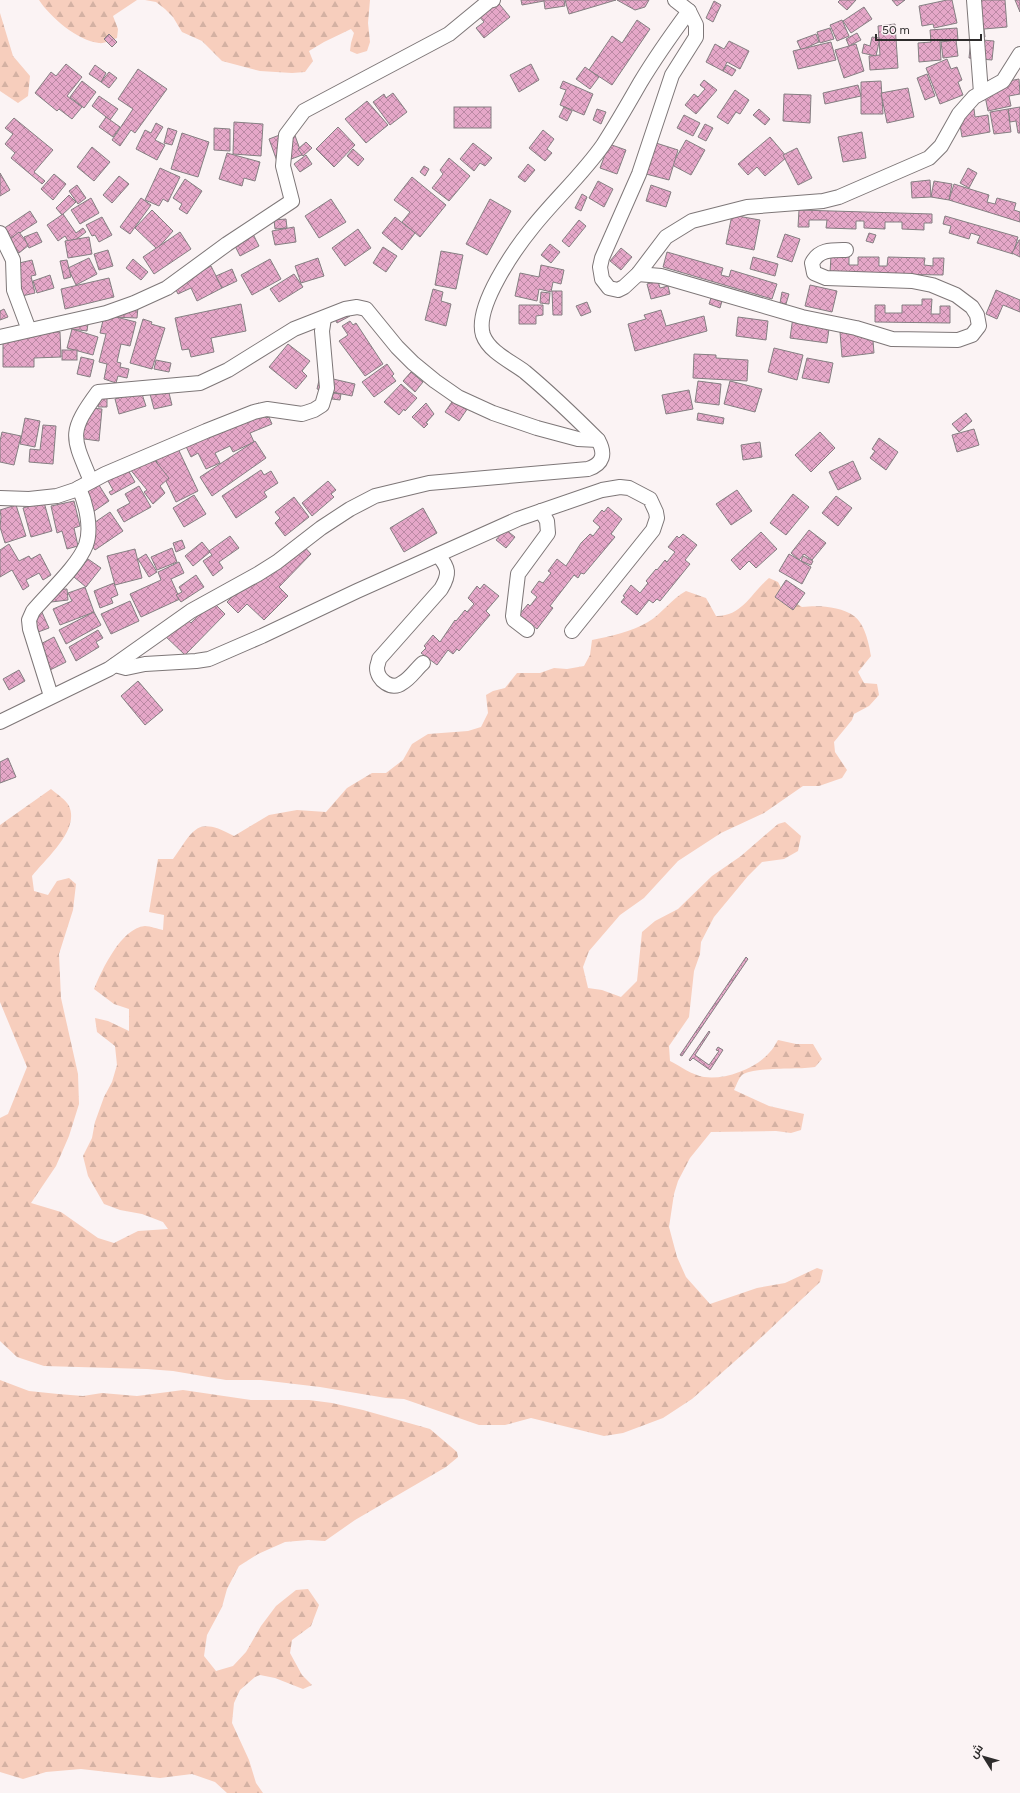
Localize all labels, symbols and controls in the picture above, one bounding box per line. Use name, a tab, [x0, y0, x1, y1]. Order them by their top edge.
scale bar	[876, 16, 981, 42]
text: 50 m	[882, 23, 910, 37]
north arrow	[964, 1737, 1004, 1777]
text: ش	[967, 1742, 986, 1761]

